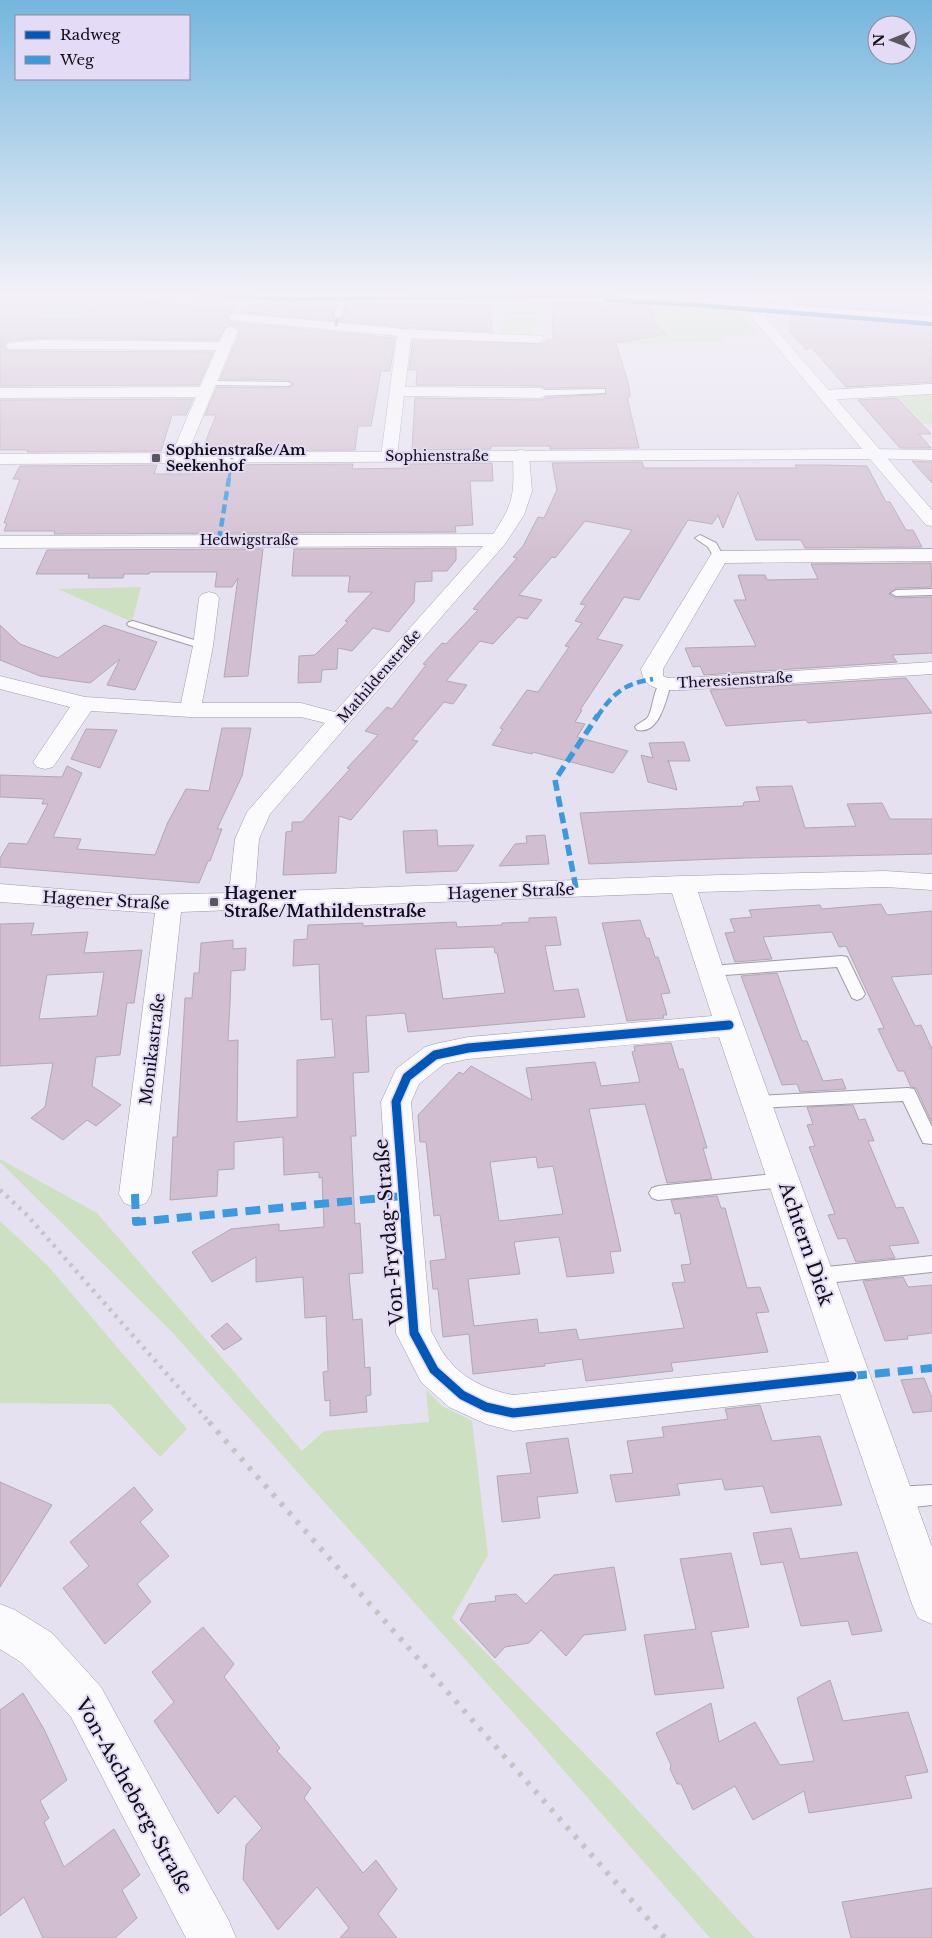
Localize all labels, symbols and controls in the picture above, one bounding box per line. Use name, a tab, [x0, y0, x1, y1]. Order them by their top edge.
legend	[15, 15, 190, 80]
north arrow	[867, 15, 917, 65]
text: Radweg	[60, 25, 121, 44]
text: N	[870, 33, 888, 47]
text: Weg	[59, 50, 95, 69]
place label: Sophienstraße/Am Seekenhof	[166, 441, 306, 475]
street label: Sophienstraße	[385, 447, 489, 465]
marker: Sophienstraße/Am Seekenhof	[150, 452, 162, 464]
street label: Hedwigstraße	[200, 531, 298, 549]
street label: Mathildenstraße	[333, 626, 425, 726]
street label: Theresienstraße	[677, 668, 793, 692]
street label: Hagener Straße	[447, 879, 575, 903]
place label: Hagener Straße/Mathildenstraße	[224, 883, 426, 921]
street label: Hagener Straße	[42, 887, 170, 913]
marker: Hagener Straße/Mathildenstraße	[208, 896, 220, 908]
street label: Monikastraße	[135, 992, 169, 1106]
street label: Von-Frydag-Straße	[369, 1138, 409, 1327]
street label: Achtern Diek	[774, 1178, 838, 1309]
street label: Von-Ascheberg-Straße	[70, 1693, 197, 1898]

